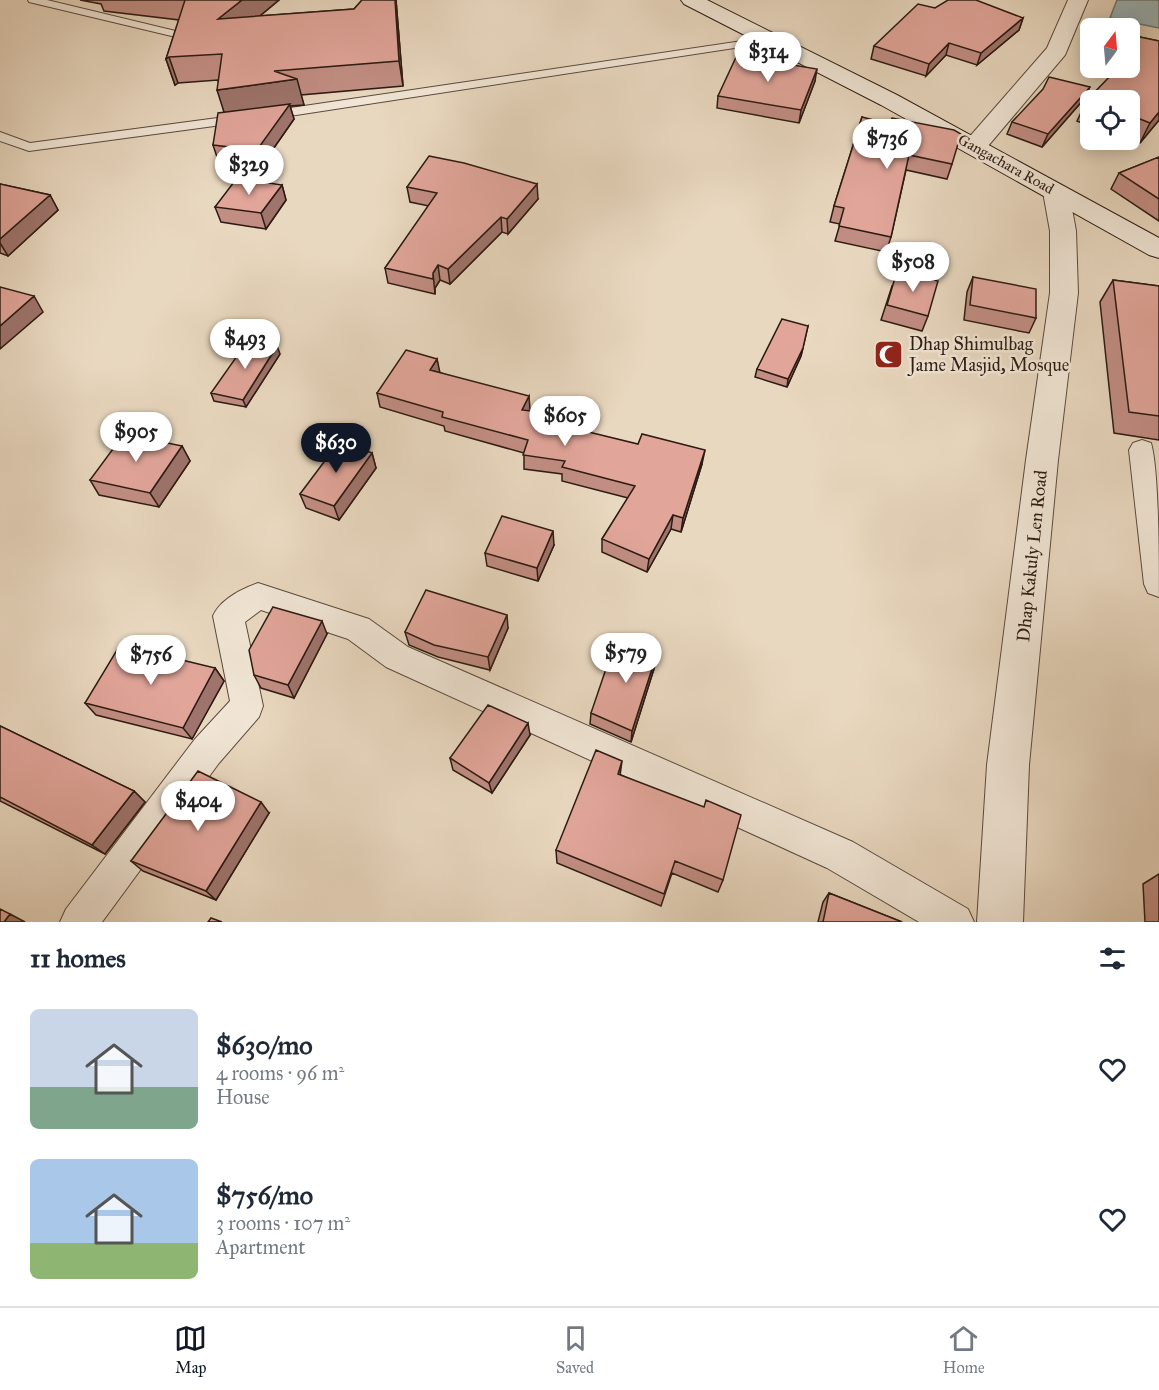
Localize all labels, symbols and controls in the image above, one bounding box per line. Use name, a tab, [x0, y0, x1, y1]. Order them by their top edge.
north arrow	[1080, 18, 1140, 78]
map controls	[1080, 18, 1140, 150]
pin: $314	[732, 32, 804, 83]
text: $314	[748, 39, 788, 63]
button: locate	[1080, 90, 1140, 150]
pin: $736	[851, 119, 923, 170]
text: $736	[867, 126, 907, 150]
street label: Gangachara Road	[955, 130, 1058, 198]
pin: $329	[213, 145, 285, 196]
text: $329	[229, 152, 269, 176]
pin: $508	[877, 242, 949, 293]
text: $508	[891, 249, 935, 273]
pin: $493	[209, 319, 281, 370]
text: $493	[224, 326, 266, 350]
place label: Dhap Shimulbag Jame Masjid, Mosque	[907, 333, 1069, 377]
mosque icon: Dhap Shimulbag Jame Masjid, Mosque	[872, 338, 904, 370]
pin: $605	[529, 396, 601, 447]
text: $605	[543, 403, 587, 427]
pin: $905	[100, 412, 172, 463]
text: $905	[114, 419, 158, 443]
pin: $630	[300, 423, 372, 474]
text: $630	[315, 430, 357, 454]
street label: Dhap Kakuly Len Road	[1012, 469, 1052, 643]
pin: $579	[590, 633, 662, 684]
pin: $756	[115, 635, 187, 686]
text: $579	[605, 640, 647, 664]
text: $756	[130, 642, 172, 666]
pin: $404	[162, 781, 234, 832]
text: $404	[175, 788, 221, 812]
text: 11 homes	[30, 942, 126, 974]
icon: filters	[1096, 942, 1129, 975]
text: $630/mo	[216, 1029, 313, 1061]
icon: home	[78, 1033, 150, 1105]
icon: heart	[1096, 1053, 1129, 1086]
text: 4 rooms · 96 m²	[216, 1061, 344, 1085]
text: House	[216, 1085, 270, 1109]
text: $756/mo	[216, 1179, 313, 1211]
icon: home	[78, 1183, 150, 1255]
icon: heart	[1096, 1203, 1129, 1236]
text: 3 rooms · 107 m²	[216, 1211, 350, 1235]
text: Apartment	[216, 1235, 305, 1259]
tab: Map	[174, 1322, 207, 1377]
tab: Saved	[556, 1322, 594, 1377]
tab: Home	[943, 1322, 985, 1377]

